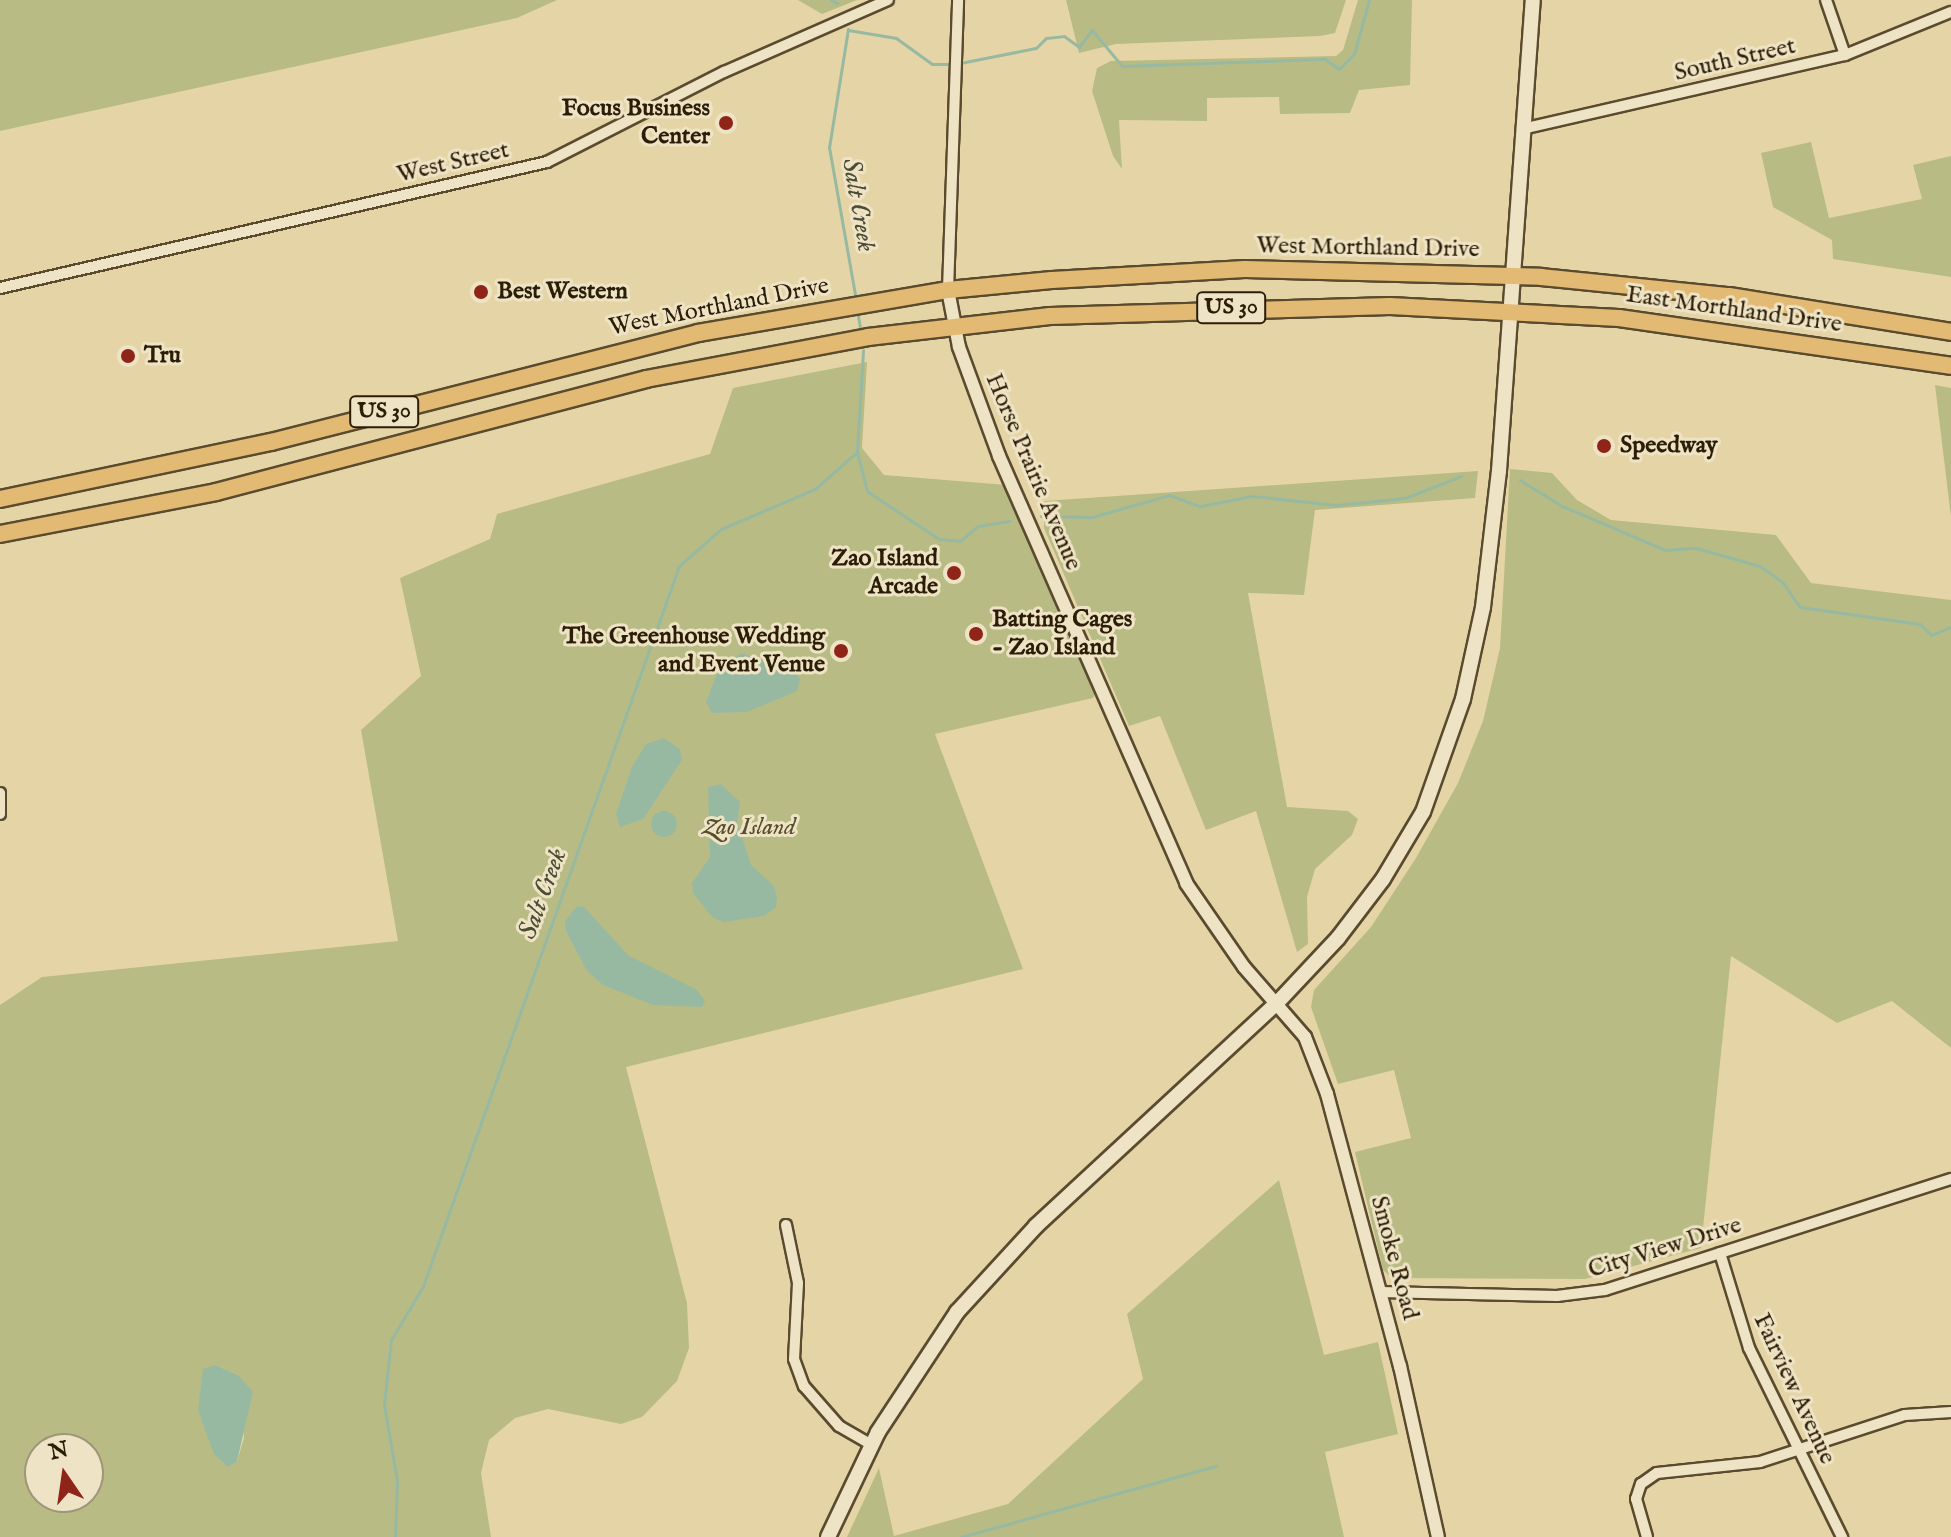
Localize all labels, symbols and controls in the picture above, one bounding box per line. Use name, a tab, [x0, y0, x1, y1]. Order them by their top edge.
street label: South Street	[1672, 32, 1798, 88]
place label: Focus Business Center	[562, 95, 710, 151]
marker: Focus Business Center	[717, 114, 735, 132]
street label: West Street	[394, 136, 512, 190]
water label: Salt Creek	[834, 156, 882, 254]
street label: West Morthland Drive	[1256, 232, 1480, 264]
street label: West Morthland Drive	[607, 272, 831, 342]
place label: Best Western	[497, 278, 628, 306]
street label: East Morthland Drive	[1624, 281, 1844, 339]
marker: Best Western	[472, 283, 490, 301]
road number: US 30	[1195, 290, 1267, 326]
place label: Tru	[144, 342, 181, 370]
marker: Tru	[119, 347, 137, 365]
street label: Horse Prairie Avenue	[979, 369, 1087, 575]
road number: US 30	[348, 394, 420, 430]
place label: Speedway	[1620, 432, 1718, 460]
marker: Speedway	[1595, 437, 1613, 455]
place label: Zao Island Arcade	[831, 545, 938, 601]
marker: Zao Island Arcade	[945, 564, 963, 582]
place label: Batting Cages - Zao Island	[992, 606, 1132, 662]
place label: The Greenhouse Wedding and Event Venue	[563, 623, 825, 679]
marker: Batting Cages - Zao Island	[967, 625, 985, 643]
marker: The Greenhouse Wedding and Event Venue	[832, 642, 850, 660]
park label: Zao Island	[702, 814, 796, 842]
water label: Salt Creek	[512, 845, 574, 943]
street label: Smoke Road	[1364, 1193, 1424, 1323]
street label: City View Drive	[1585, 1211, 1745, 1285]
street label: Fairview Avenue	[1747, 1309, 1841, 1469]
north arrow	[24, 1433, 104, 1513]
text: N	[47, 1436, 71, 1467]

